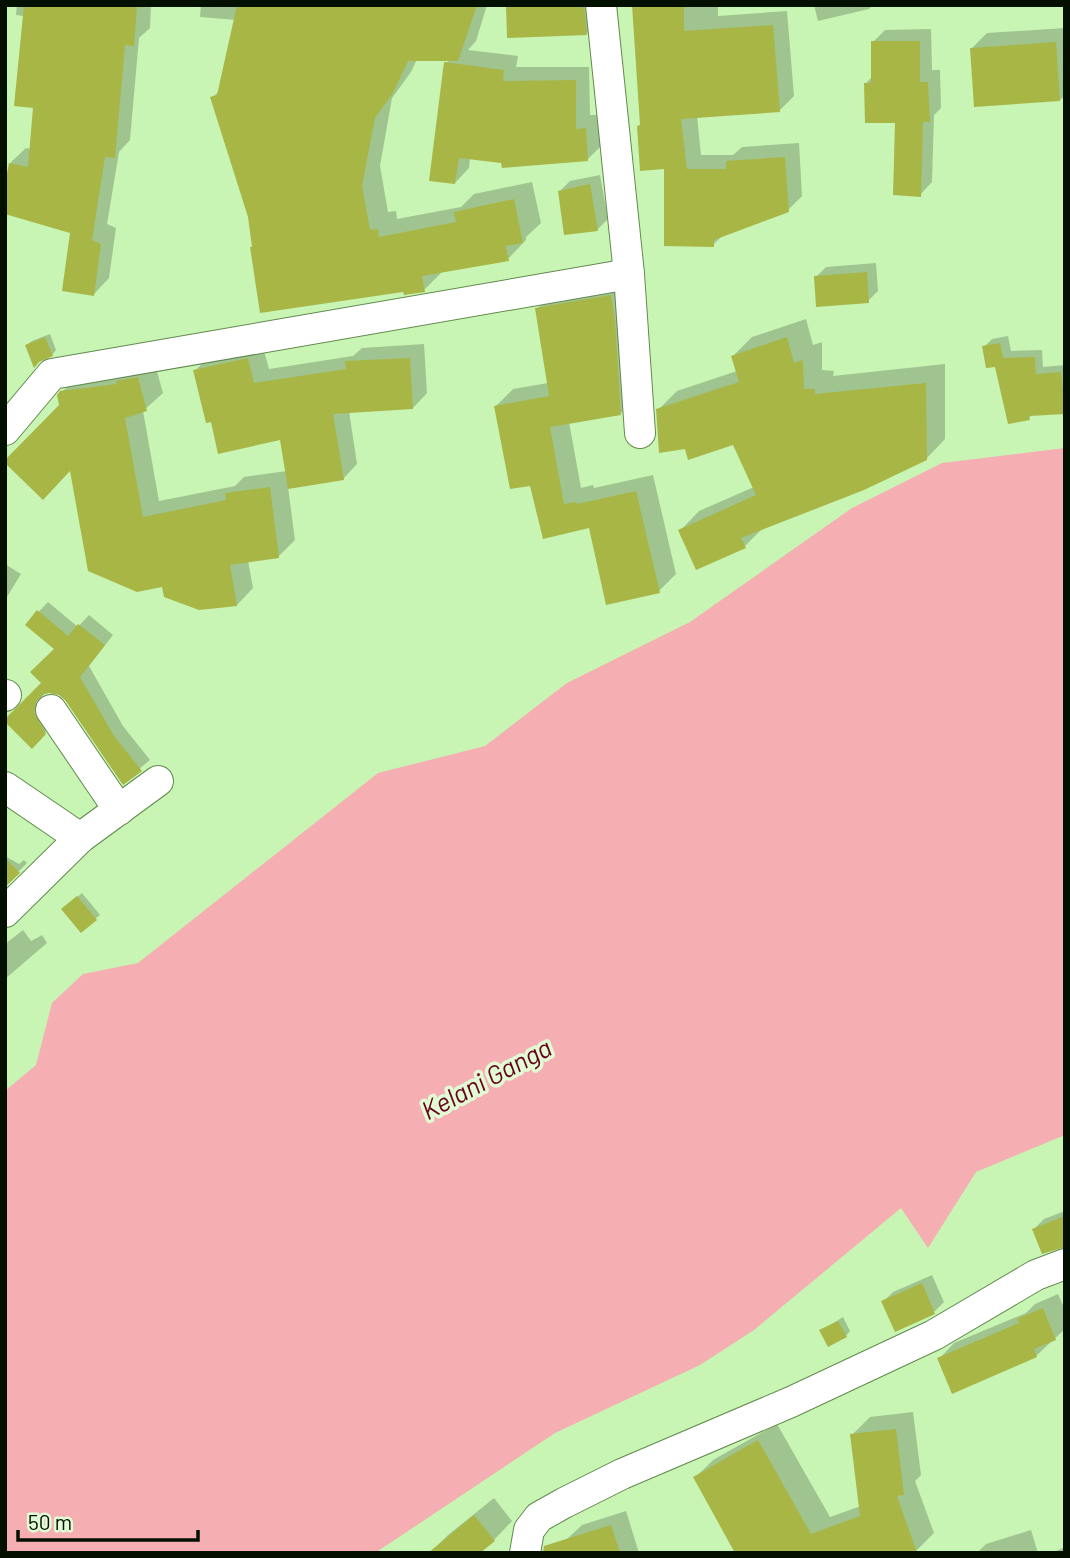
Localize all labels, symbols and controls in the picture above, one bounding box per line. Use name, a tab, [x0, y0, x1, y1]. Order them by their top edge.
water label: Kelani Ganga	[416, 1031, 556, 1125]
scale bar	[18, 1498, 198, 1542]
text: 50 m	[28, 1509, 72, 1534]

